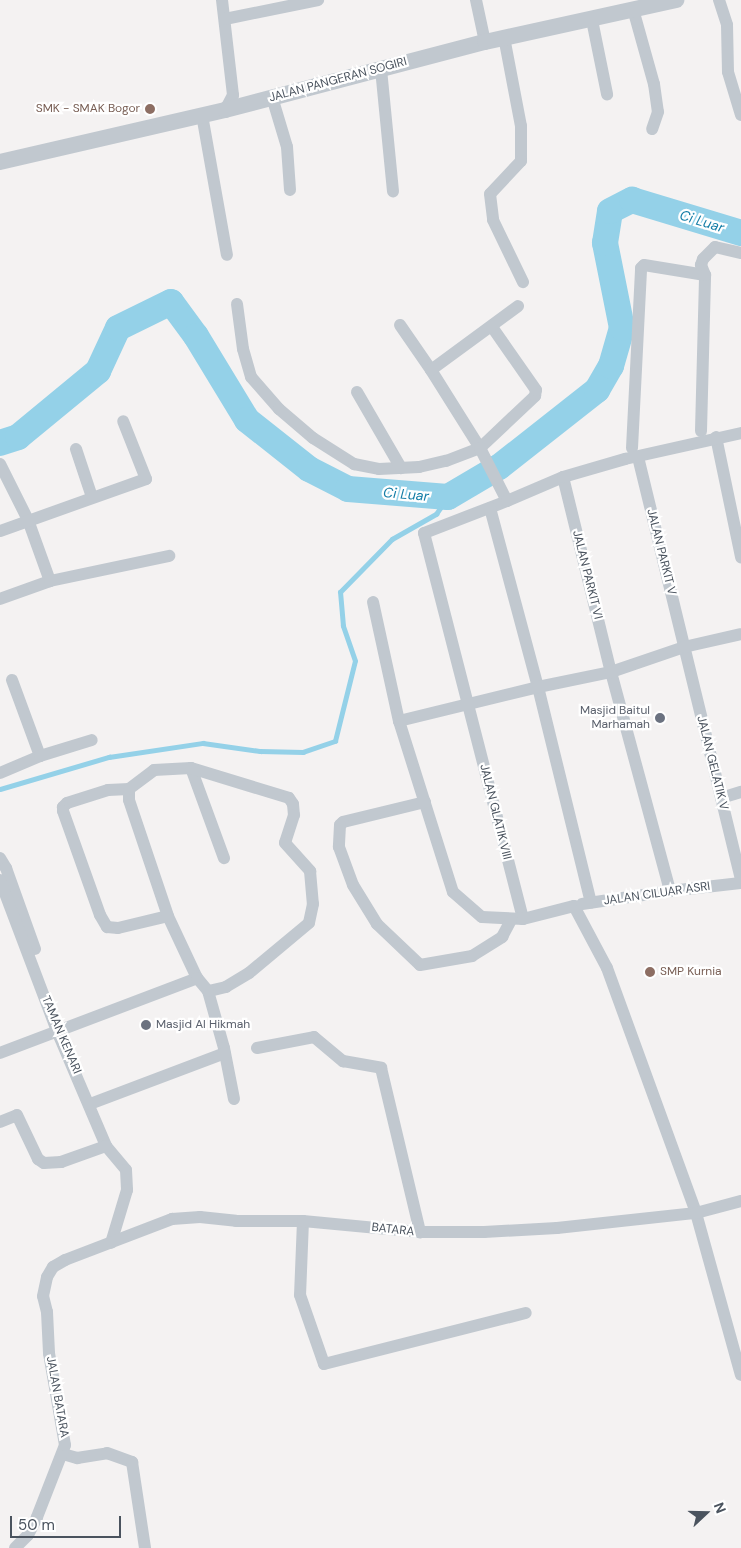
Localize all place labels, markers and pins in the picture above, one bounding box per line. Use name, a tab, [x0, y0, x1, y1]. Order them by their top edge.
place label: SMK - SMAK Bogor	[36, 102, 140, 116]
marker: SMK - SMAK Bogor	[144, 103, 156, 115]
place label: Masjid Baitul Marhamah	[580, 704, 650, 732]
marker: Masjid Baitul Marhamah	[654, 712, 666, 724]
place label: SMP Kurnia	[660, 965, 722, 979]
marker: SMP Kurnia	[644, 966, 656, 978]
place label: Masjid Al Hikmah	[156, 1018, 250, 1032]
marker: Masjid Al Hikmah	[140, 1019, 152, 1031]

